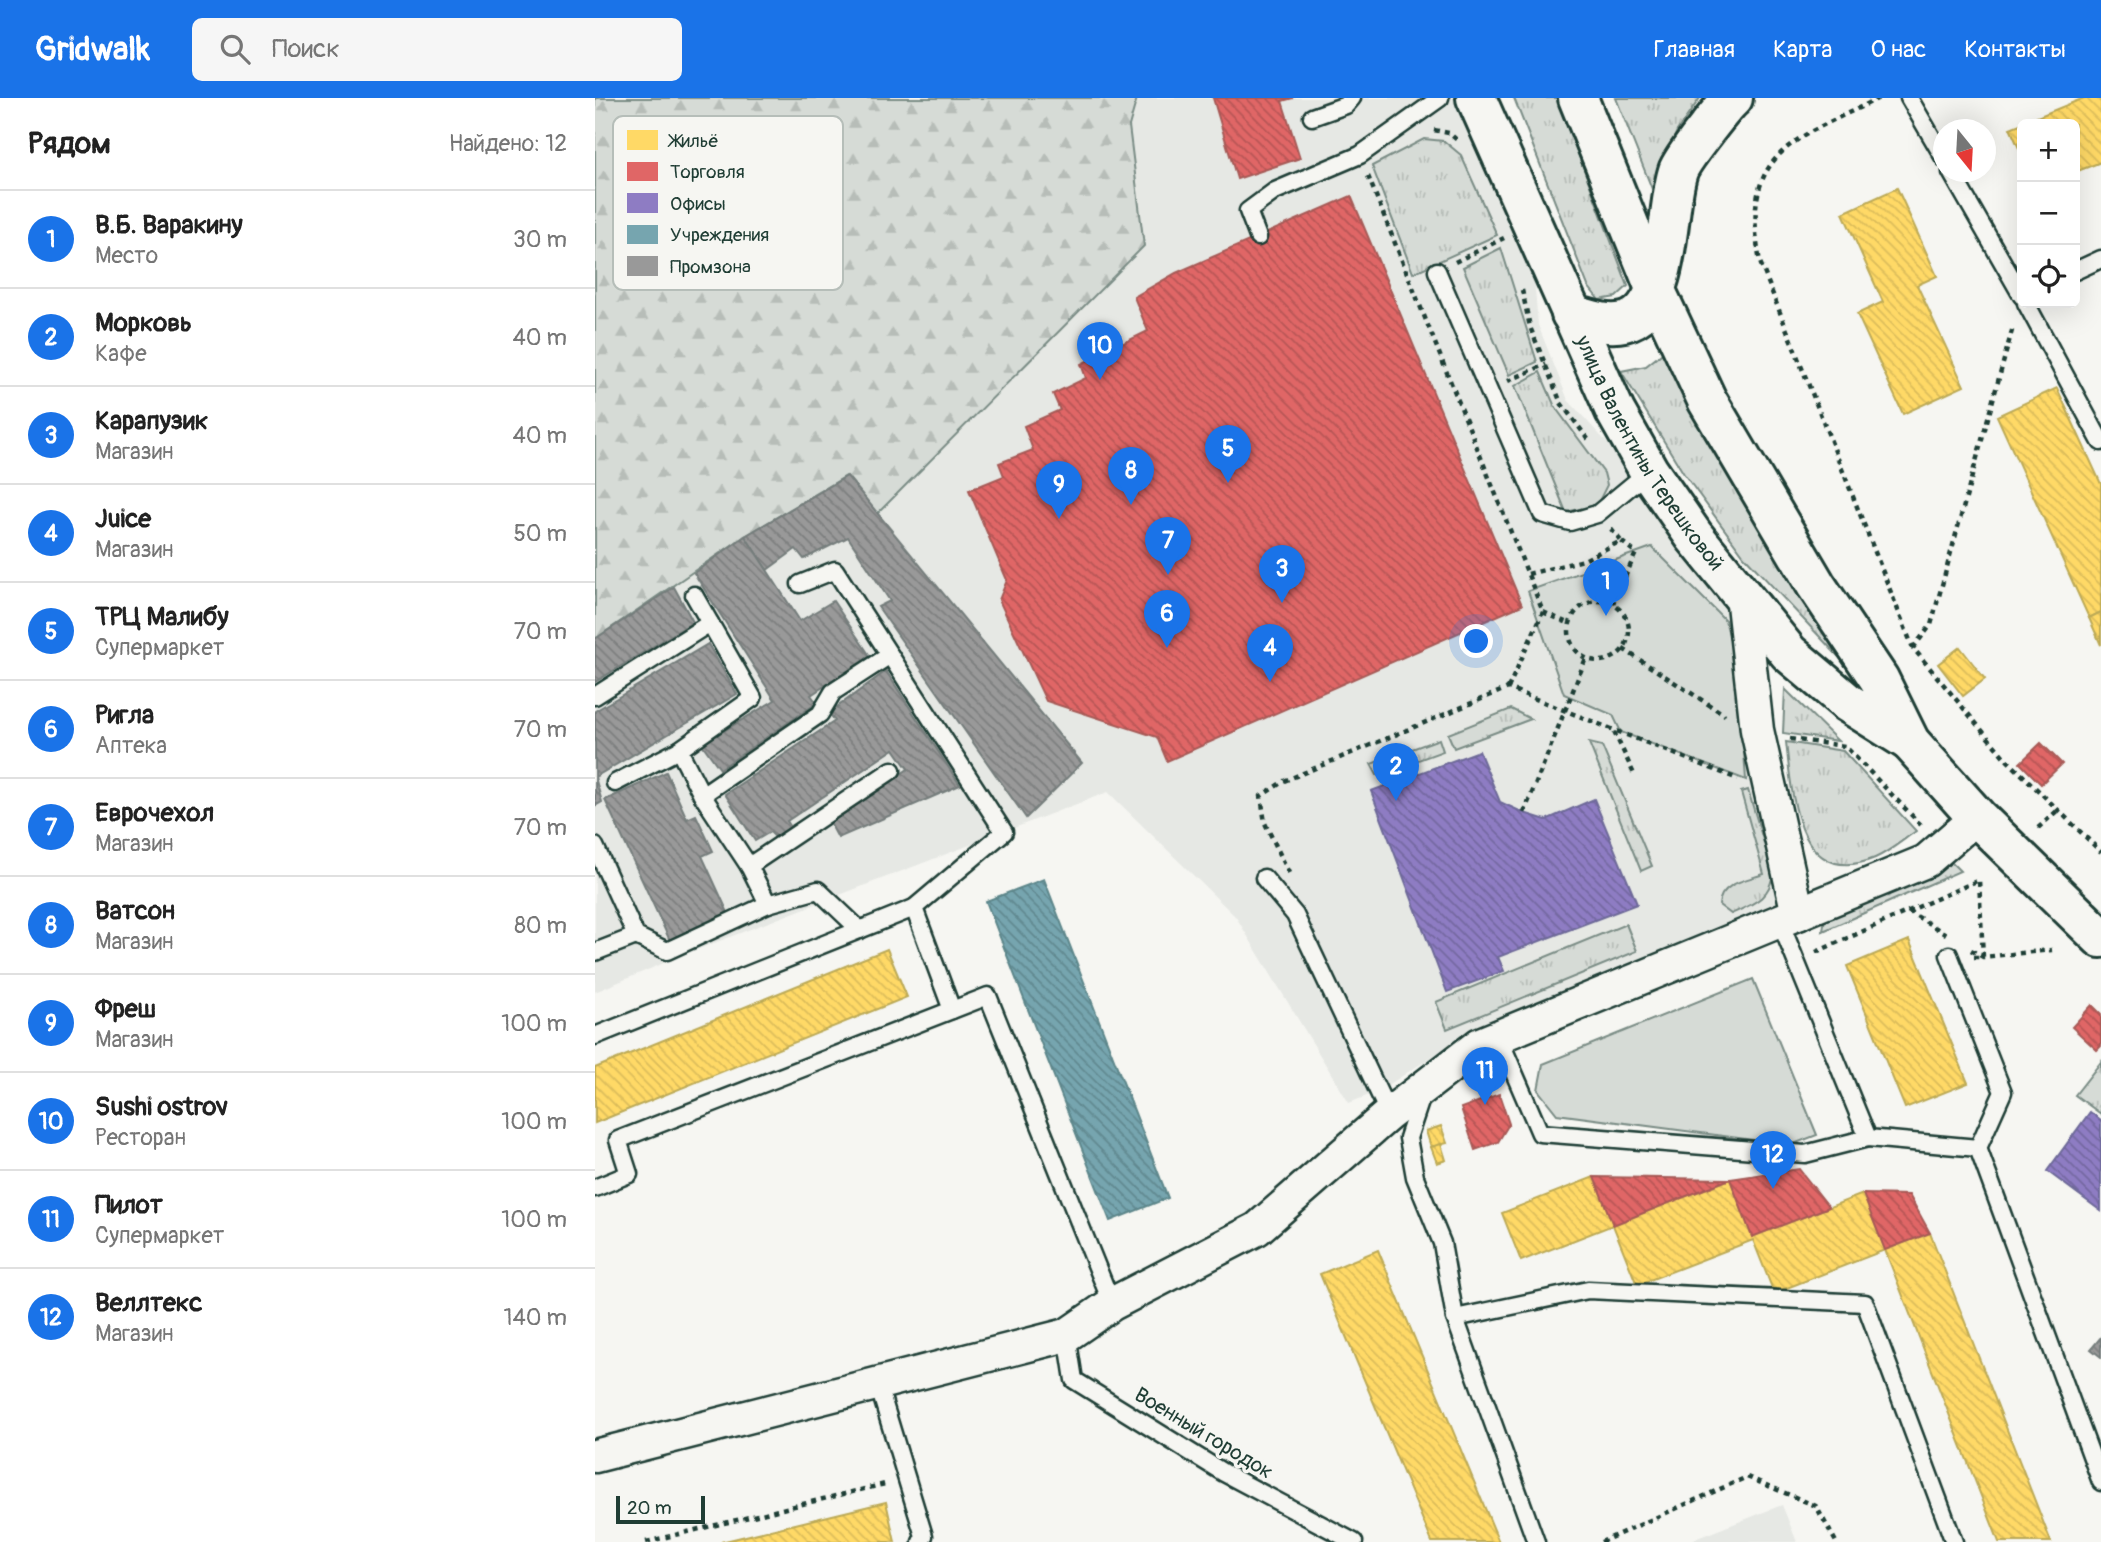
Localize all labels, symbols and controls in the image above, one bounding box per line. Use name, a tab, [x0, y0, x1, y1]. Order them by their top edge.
search box	[192, 18, 682, 81]
text: Gridwalk	[35, 29, 150, 70]
icon: search	[216, 30, 254, 68]
text: Поиск	[272, 33, 340, 65]
text: Главная	[1654, 35, 1735, 64]
text: Карта	[1773, 35, 1833, 64]
text: О нас	[1871, 35, 1926, 64]
text: Контакты	[1964, 35, 2066, 64]
legend	[613, 116, 843, 290]
north arrow	[1933, 119, 1996, 182]
map controls	[2017, 119, 2080, 308]
button: +	[2017, 119, 2080, 182]
text: Рядом	[28, 125, 111, 162]
text: Найдено: 12	[449, 129, 567, 158]
text: Жильё	[667, 129, 719, 153]
text: Торговля	[670, 160, 745, 184]
button: −	[2017, 182, 2080, 245]
text: Офисы	[670, 192, 726, 216]
text: В.Б. Варакину	[95, 209, 243, 241]
text: Учреждения	[670, 223, 769, 247]
text: 1	[47, 225, 56, 254]
text: 30 m	[513, 225, 567, 254]
text: Место	[95, 241, 158, 270]
button: locate	[2017, 245, 2080, 308]
text: Промзона	[670, 255, 751, 279]
text: Морковь	[95, 307, 192, 339]
pin: 10	[1077, 322, 1123, 380]
text: 2	[45, 323, 57, 352]
text: 40 m	[513, 323, 567, 352]
street label: улица Валентины Терешковой	[1569, 330, 1730, 576]
text: Кафе	[95, 339, 147, 368]
text: Карапузик	[95, 405, 208, 437]
text: 3	[45, 421, 57, 450]
text: 40 m	[513, 421, 567, 450]
pin: 5	[1205, 425, 1251, 483]
text: Магазин	[95, 437, 174, 466]
pin: 8	[1108, 447, 1154, 505]
pin: 9	[1036, 461, 1082, 519]
text: Juice	[95, 503, 151, 535]
pin: 7	[1145, 517, 1191, 575]
text: 4	[44, 519, 58, 548]
text: 50 m	[513, 519, 567, 548]
text: Магазин	[95, 535, 174, 564]
pin: 3	[1259, 545, 1305, 603]
pin: 1	[1583, 558, 1629, 616]
pin: 6	[1144, 590, 1190, 648]
text: ТРЦ Малибу	[95, 601, 229, 633]
text: 5	[45, 617, 57, 646]
text: 70 m	[514, 617, 567, 646]
pin: 4	[1247, 624, 1293, 682]
your location	[1459, 624, 1493, 658]
text: Супермаркет	[95, 633, 224, 662]
text: Ригла	[95, 699, 154, 731]
text: 6	[44, 715, 58, 744]
text: 70 m	[514, 715, 567, 744]
text: Аптека	[95, 731, 167, 760]
pin: 2	[1373, 743, 1419, 801]
text: Еврочехол	[95, 797, 214, 829]
text: 7	[45, 813, 57, 842]
text: 70 m	[514, 813, 567, 842]
text: Магазин	[95, 829, 174, 858]
text: Ватсон	[95, 895, 175, 927]
text: 8	[45, 911, 57, 940]
text: 80 m	[514, 911, 567, 940]
text: Магазин	[95, 927, 174, 956]
text: Фреш	[95, 993, 156, 1025]
text: 9	[45, 1009, 57, 1038]
text: 100 m	[501, 1009, 567, 1038]
text: Магазин	[95, 1025, 174, 1054]
pin: 11	[1462, 1047, 1508, 1105]
text: Sushi ostrov	[95, 1091, 228, 1123]
text: 10	[39, 1107, 63, 1136]
text: 100 m	[501, 1107, 567, 1136]
text: Ресторан	[95, 1123, 186, 1152]
pin: 12	[1750, 1131, 1796, 1189]
text: Пилот	[95, 1189, 163, 1221]
text: 11	[42, 1205, 60, 1234]
text: 100 m	[501, 1205, 567, 1234]
text: Супермаркет	[95, 1221, 224, 1250]
text: Веллтекс	[95, 1287, 202, 1319]
text: 12	[40, 1303, 62, 1332]
text: 140 m	[504, 1303, 567, 1332]
text: Магазин	[95, 1319, 174, 1348]
street label: Военный городок	[1130, 1381, 1278, 1485]
scale bar	[616, 1493, 705, 1525]
text: 20 m	[627, 1496, 672, 1520]

